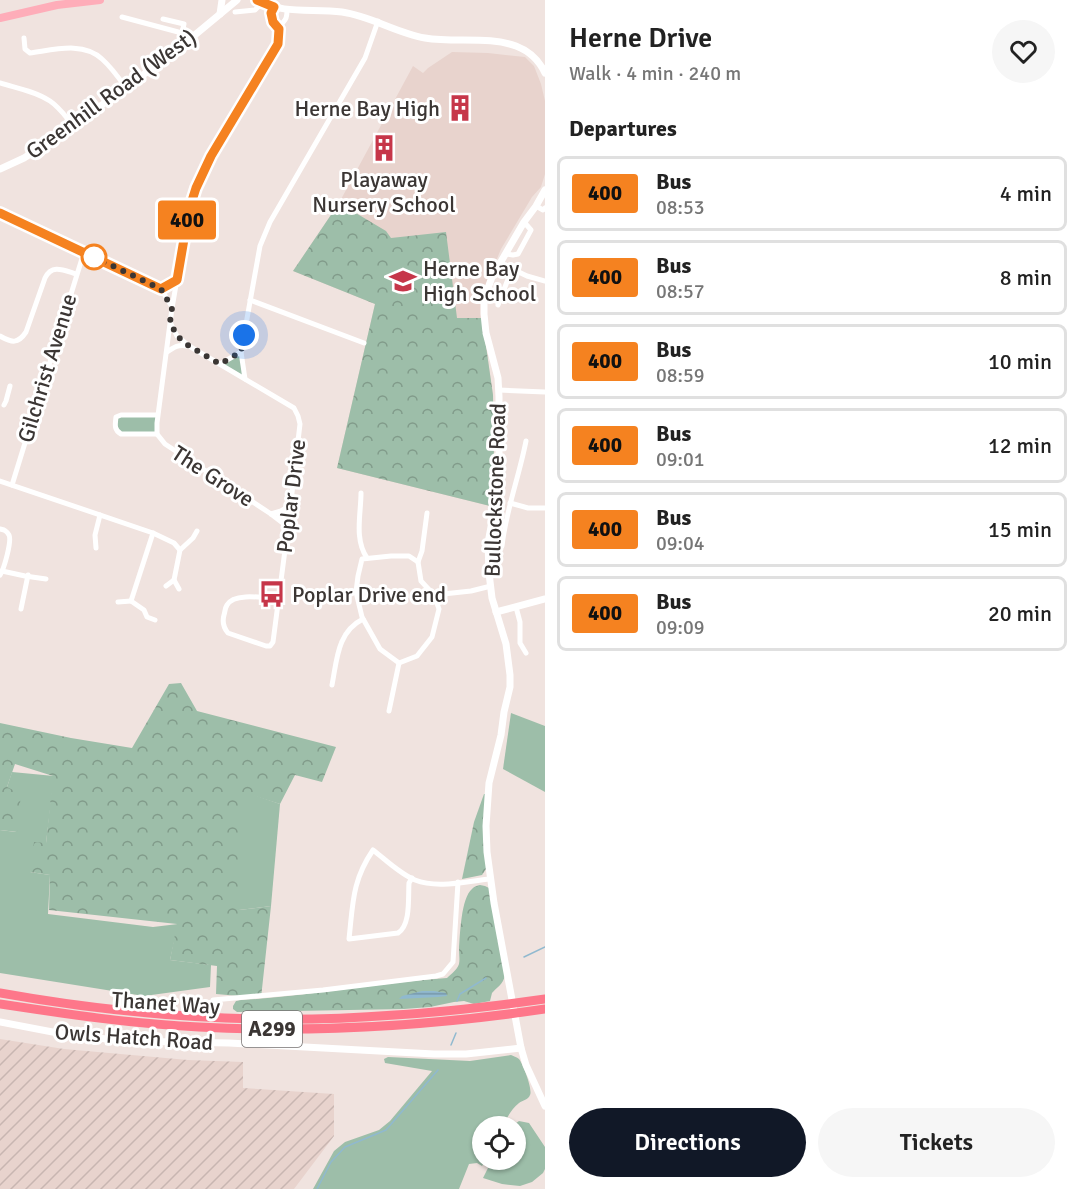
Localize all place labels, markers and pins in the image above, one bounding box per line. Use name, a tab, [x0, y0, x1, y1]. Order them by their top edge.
building icon: Herne Bay High	[445, 93, 475, 123]
place label: Herne Bay High	[294, 95, 440, 122]
building icon: Playaway Nursery School	[369, 133, 399, 163]
place label: Playaway Nursery School	[312, 166, 456, 218]
unlabelled marker	[81, 244, 107, 270]
place label: Herne Bay High School	[423, 255, 536, 307]
school or university icon: Herne Bay High School	[388, 266, 418, 296]
bus stop icon: Poplar Drive end	[257, 579, 287, 609]
place label: Poplar Drive end	[292, 581, 446, 608]

